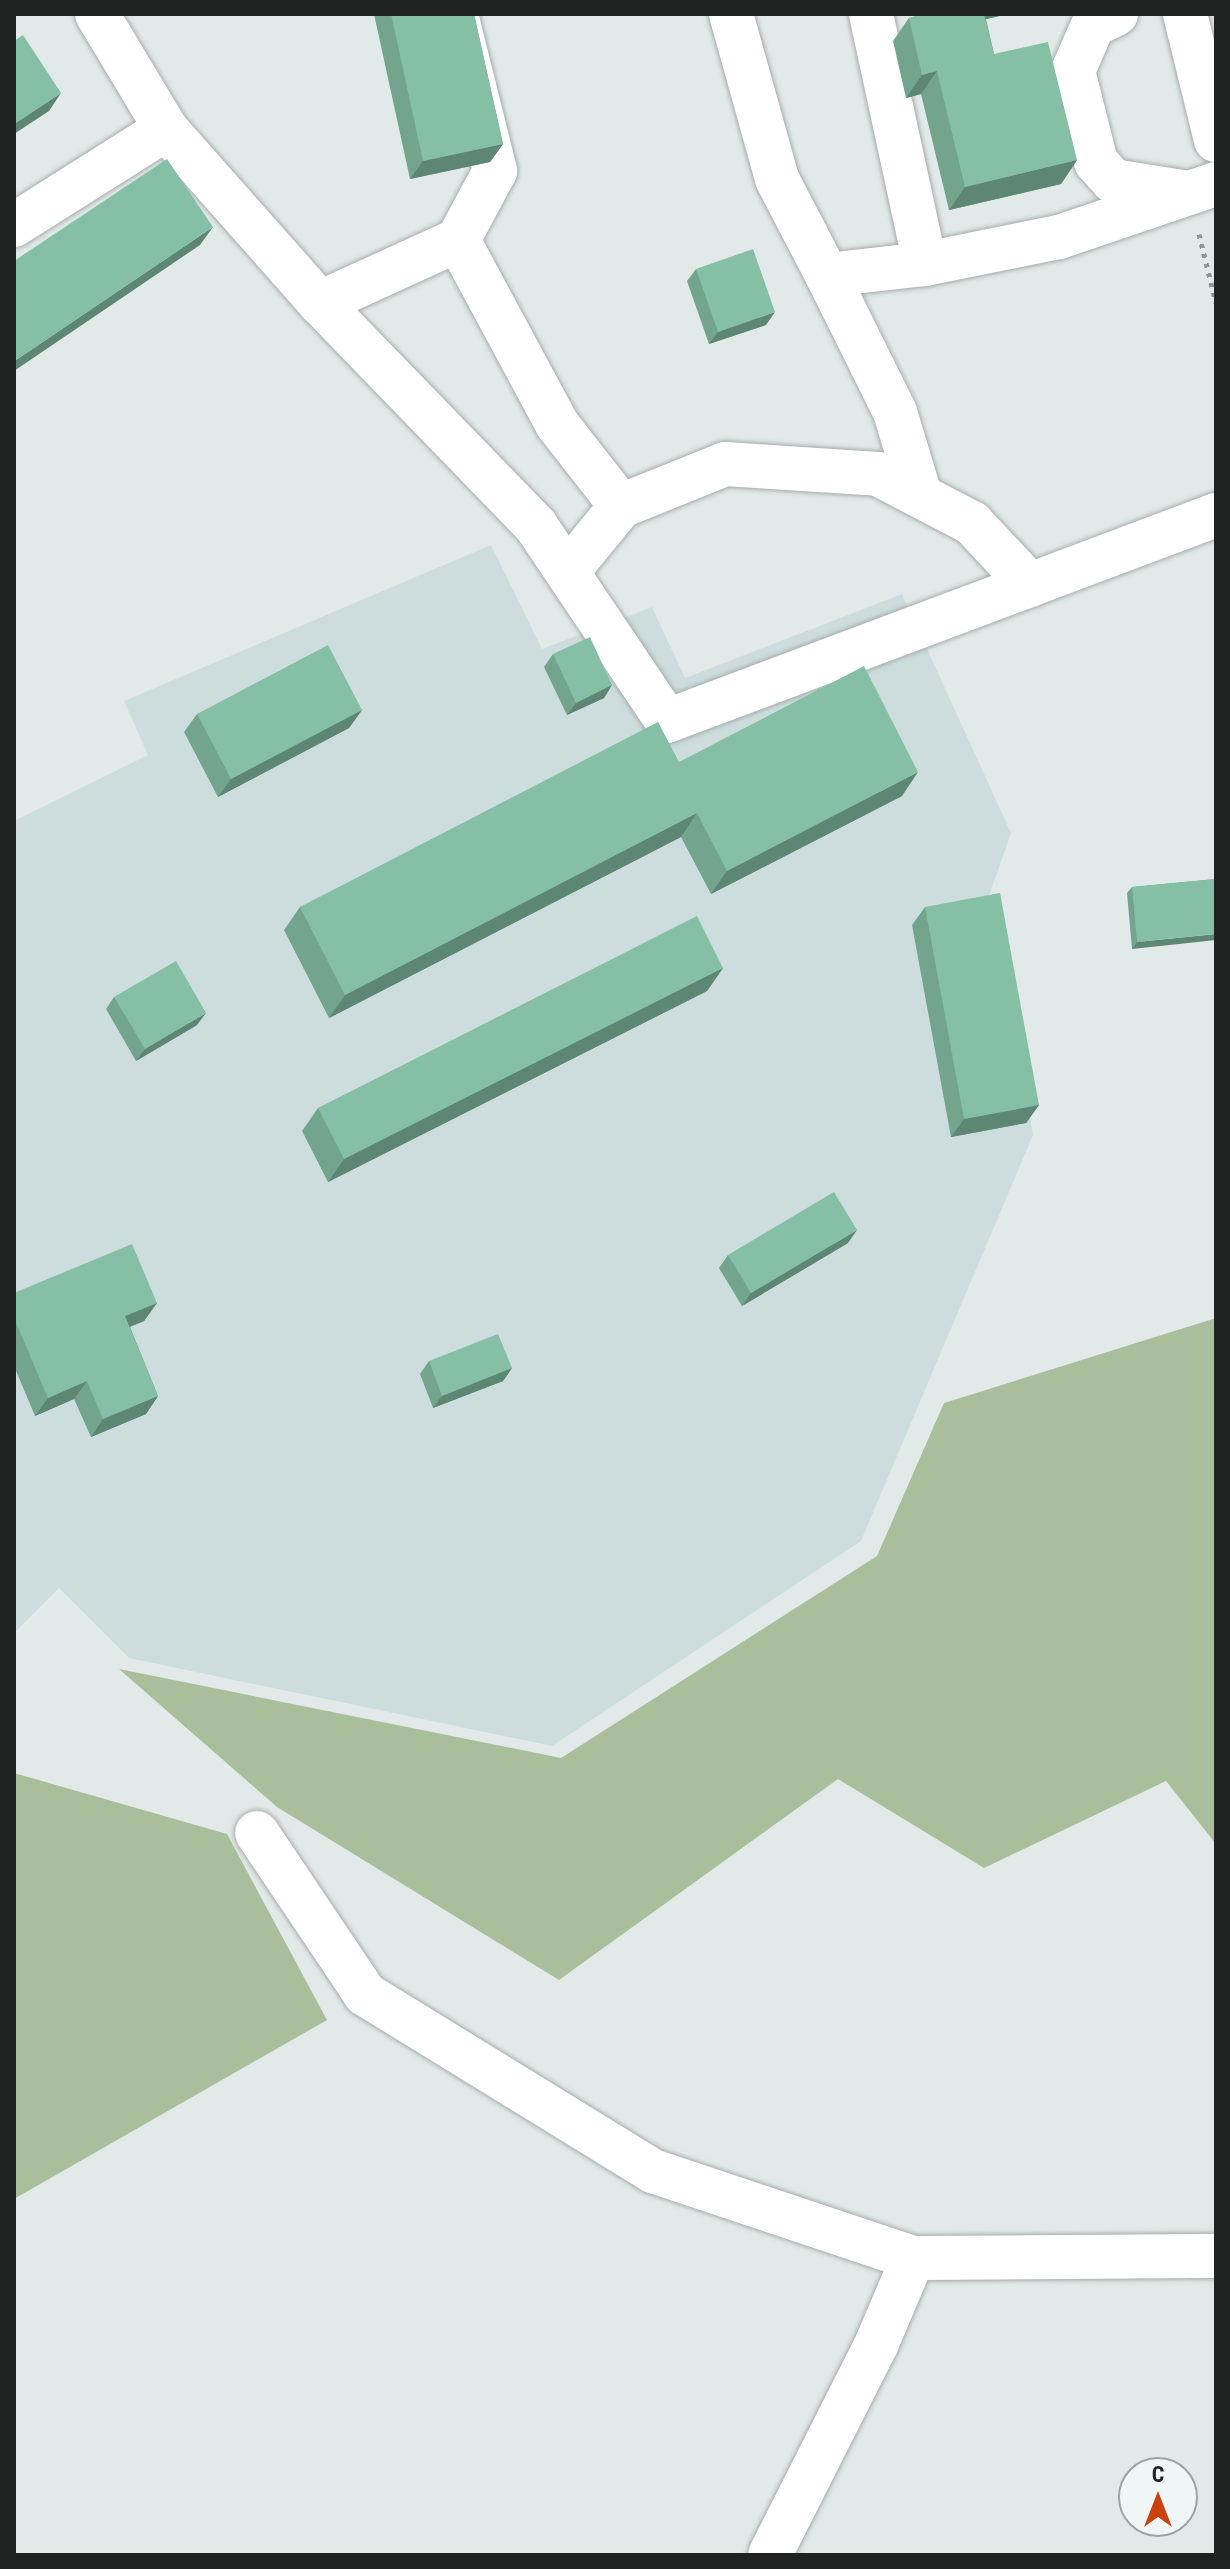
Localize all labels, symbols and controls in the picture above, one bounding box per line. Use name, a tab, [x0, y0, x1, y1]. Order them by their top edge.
north arrow	[1118, 2457, 1198, 2537]
text: С	[1152, 2462, 1164, 2487]

